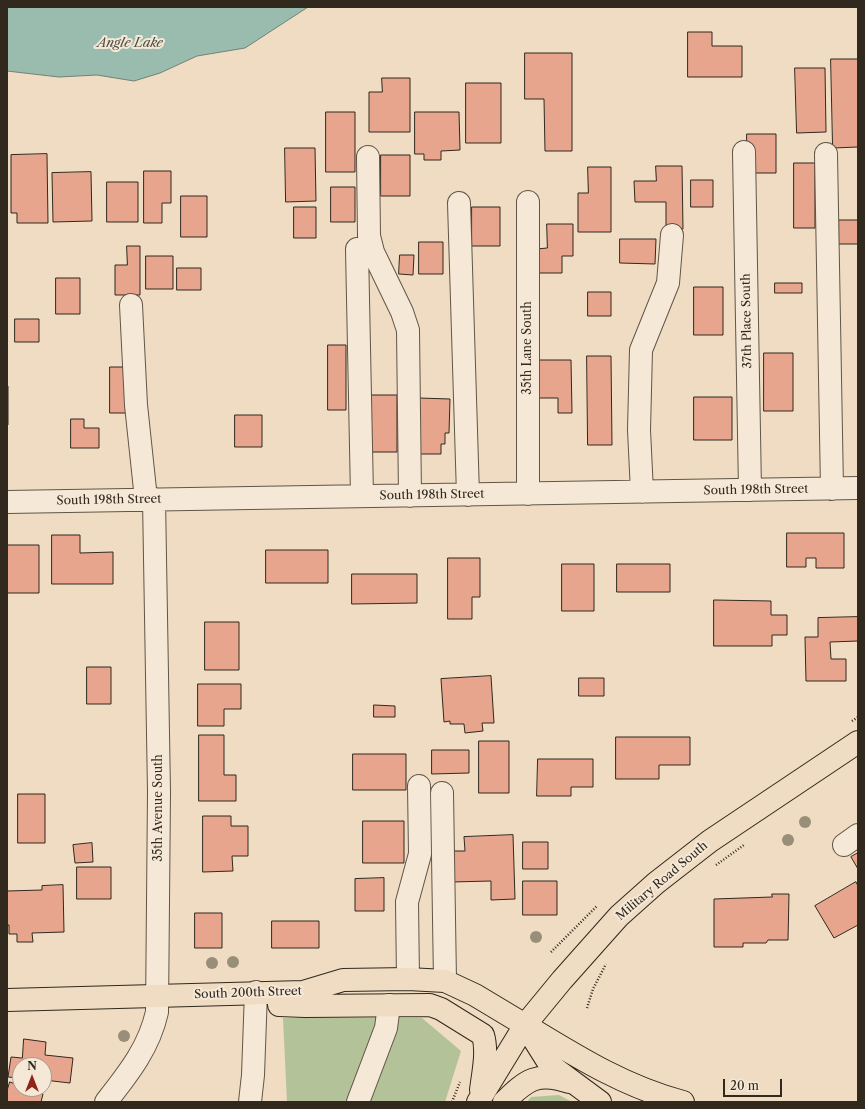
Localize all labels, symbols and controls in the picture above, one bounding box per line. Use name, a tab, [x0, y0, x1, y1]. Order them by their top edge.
water label: Angle Lake	[97, 35, 163, 51]
street label: 37th Place South	[739, 273, 755, 369]
street label: 35th Lane South	[521, 301, 535, 395]
street label: South 198th Street	[703, 482, 809, 498]
street label: South 198th Street	[379, 487, 485, 503]
street label: South 198th Street	[56, 492, 162, 508]
street label: 35th Avenue South	[152, 754, 166, 862]
street label: Military Road South	[613, 839, 711, 923]
street label: South 200th Street	[194, 984, 302, 1002]
north arrow	[12, 1057, 52, 1097]
text: N	[27, 1059, 37, 1073]
scale bar	[725, 1071, 784, 1097]
text: 20 m	[730, 1078, 759, 1093]

